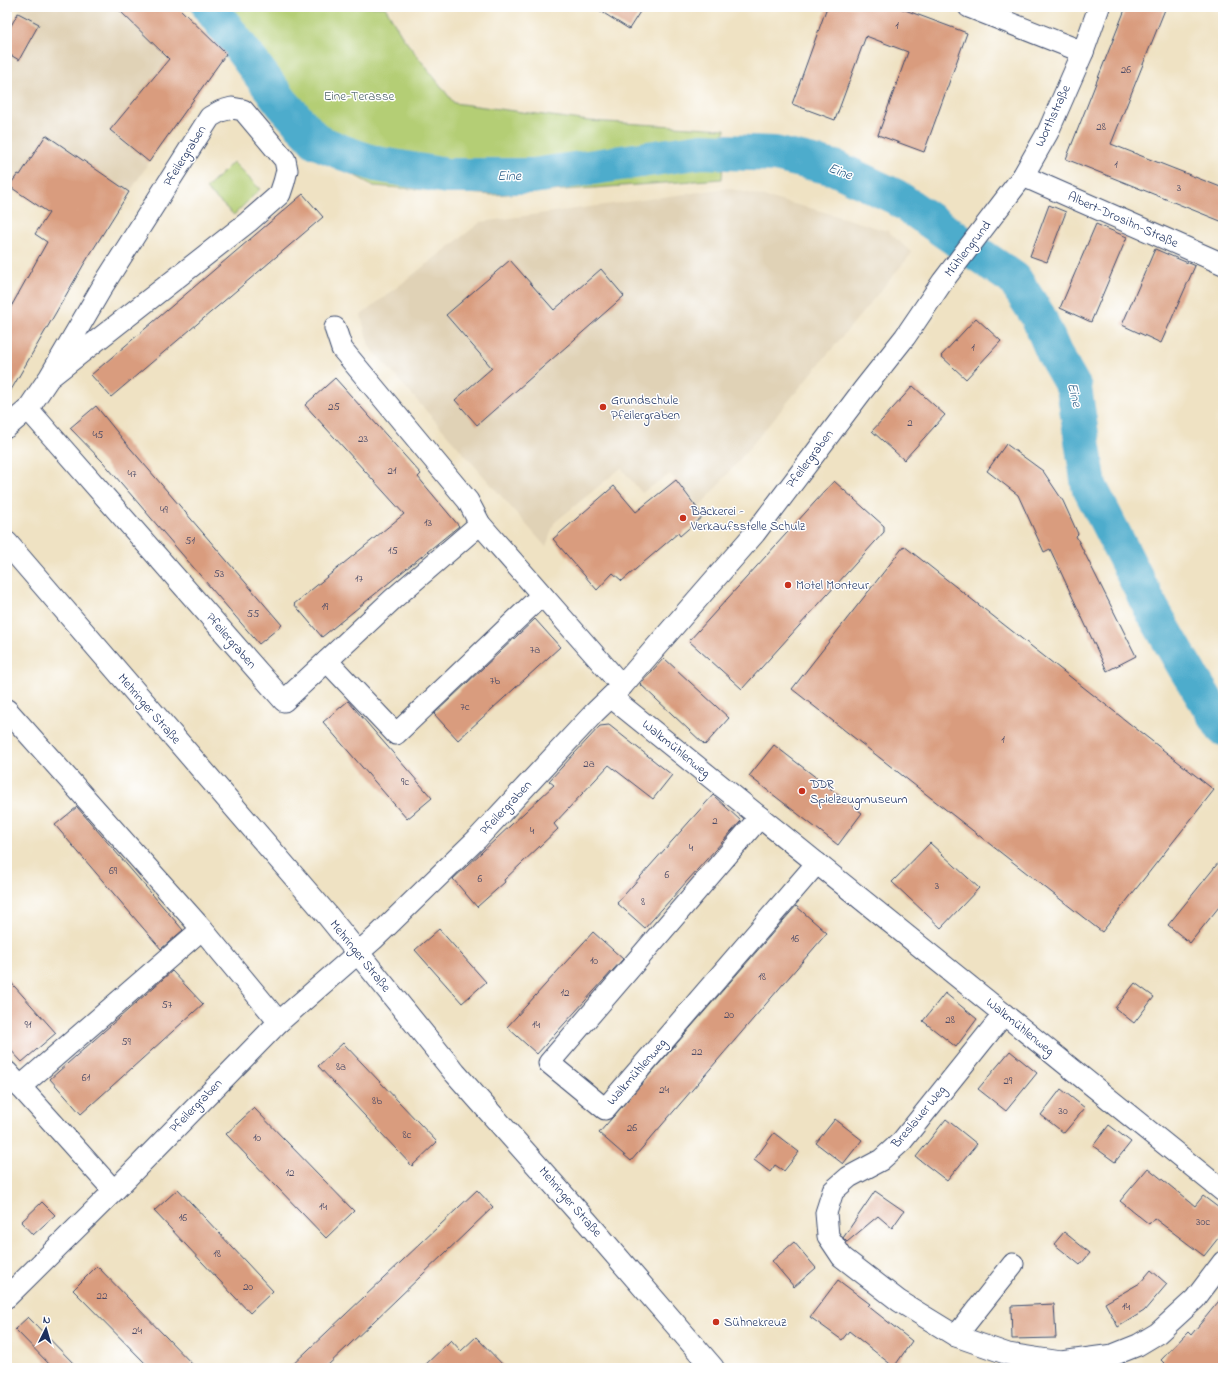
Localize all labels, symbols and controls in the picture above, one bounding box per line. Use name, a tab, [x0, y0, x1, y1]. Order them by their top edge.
house number: 1	[895, 18, 899, 34]
house number: 26	[1121, 62, 1131, 78]
street label: Worthstraße	[1030, 82, 1076, 150]
park label: Eine-Terasse	[324, 87, 395, 106]
house number: 28	[1096, 119, 1106, 135]
street label: Pfeilergraben	[159, 122, 212, 191]
house number: 1	[1114, 157, 1118, 173]
water label: Eine	[825, 158, 856, 186]
water label: Eine	[497, 166, 522, 187]
house number: 3	[1177, 180, 1182, 196]
street label: Albert-Drosihn-Straße	[1065, 187, 1182, 253]
street label: Mühlengrund	[940, 216, 997, 282]
house number: 1	[971, 340, 975, 356]
water label: Eine	[1061, 381, 1087, 410]
place label: Grundschule Pfeilergraben	[611, 391, 680, 426]
house number: 25	[328, 399, 340, 415]
marker: Grundschule Pfeilergraben	[598, 402, 608, 412]
house number: 2	[907, 415, 913, 431]
street label: Pfeilergraben	[782, 426, 839, 493]
house number: 45	[93, 427, 103, 443]
house number: 23	[358, 431, 368, 447]
house number: 21	[388, 463, 397, 479]
house number: 47	[127, 466, 137, 482]
house number: 49	[160, 502, 169, 518]
place label: Bäckerei - Verkaufsstelle Schulz	[690, 502, 806, 536]
marker: Bäckerei - Verkaufsstelle Schulz	[678, 513, 688, 523]
house number: 13	[424, 515, 432, 531]
house number: 51	[185, 533, 195, 549]
house number: 15	[388, 543, 398, 559]
house number: 53	[214, 566, 225, 582]
house number: 17	[355, 571, 363, 587]
place label: Motel Monteur	[796, 576, 870, 595]
marker: Motel Monteur	[783, 580, 793, 590]
house number: 19	[322, 599, 329, 615]
house number: 55	[247, 606, 259, 622]
street label: Pfeilergraben	[200, 609, 261, 674]
house number: 7a	[530, 642, 540, 658]
street label: Mehringer Straße	[112, 670, 185, 749]
house number: 7b	[490, 673, 500, 689]
house number: 7c	[460, 699, 470, 715]
street label: Walkmühlenweg	[637, 715, 714, 783]
house number: 1	[1001, 732, 1005, 748]
house number: 2a	[583, 756, 595, 772]
house number: 9c	[401, 774, 409, 790]
place label: DDR Spielzeugmuseum	[809, 775, 908, 810]
street label: Pfeilergraben	[476, 776, 537, 840]
marker: DDR Spielzeugmuseum	[797, 786, 807, 796]
house number: 2	[712, 813, 718, 829]
house number: 4	[530, 823, 535, 839]
house number: 4	[689, 840, 694, 856]
house number: 69	[109, 863, 118, 879]
house number: 6	[665, 867, 670, 883]
house number: 6	[478, 871, 483, 887]
house number: 3	[935, 878, 940, 894]
house number: 8	[641, 894, 645, 910]
street label: Mehringer Straße	[324, 916, 395, 997]
house number: 16	[791, 931, 799, 947]
house number: 10	[590, 953, 598, 969]
house number: 18	[758, 969, 766, 985]
house number: 12	[561, 985, 570, 1001]
street label: Walkmühlenweg	[981, 993, 1058, 1061]
house number: 57	[162, 997, 173, 1013]
house number: 20	[724, 1007, 734, 1023]
house number: 28	[945, 1012, 955, 1028]
house number: 91	[25, 1017, 32, 1033]
house number: 14	[532, 1017, 540, 1033]
house number: 59	[121, 1034, 131, 1050]
street label: Walkmühlenweg	[603, 1034, 672, 1110]
house number: 22	[692, 1044, 703, 1060]
house number: 8a	[336, 1059, 346, 1075]
house number: 61	[82, 1070, 91, 1086]
house number: 29	[1004, 1073, 1013, 1089]
street label: Pfeilergraben	[165, 1075, 228, 1138]
street label: Breslauer Weg	[886, 1081, 952, 1154]
house number: 24	[659, 1082, 669, 1098]
house number: 8b	[372, 1093, 382, 1109]
house number: 30	[1058, 1103, 1068, 1119]
house number: 26	[627, 1120, 637, 1136]
house number: 8c	[402, 1127, 412, 1143]
house number: 10	[253, 1130, 261, 1146]
street label: Mehringer Straße	[533, 1163, 606, 1242]
house number: 12	[286, 1165, 295, 1181]
house number: 14	[319, 1199, 327, 1215]
house number: 16	[179, 1210, 187, 1226]
house number: 30c	[1196, 1214, 1210, 1230]
house number: 18	[213, 1246, 221, 1262]
house number: 20	[243, 1279, 253, 1295]
house number: 22	[97, 1288, 108, 1304]
house number: 14	[1122, 1299, 1130, 1315]
north arrow	[26, 1309, 66, 1349]
text: N	[42, 1312, 51, 1328]
place label: Sühnekreuz	[724, 1313, 787, 1332]
marker: Sühnekreuz	[711, 1317, 721, 1327]
house number: 24	[132, 1323, 142, 1339]

